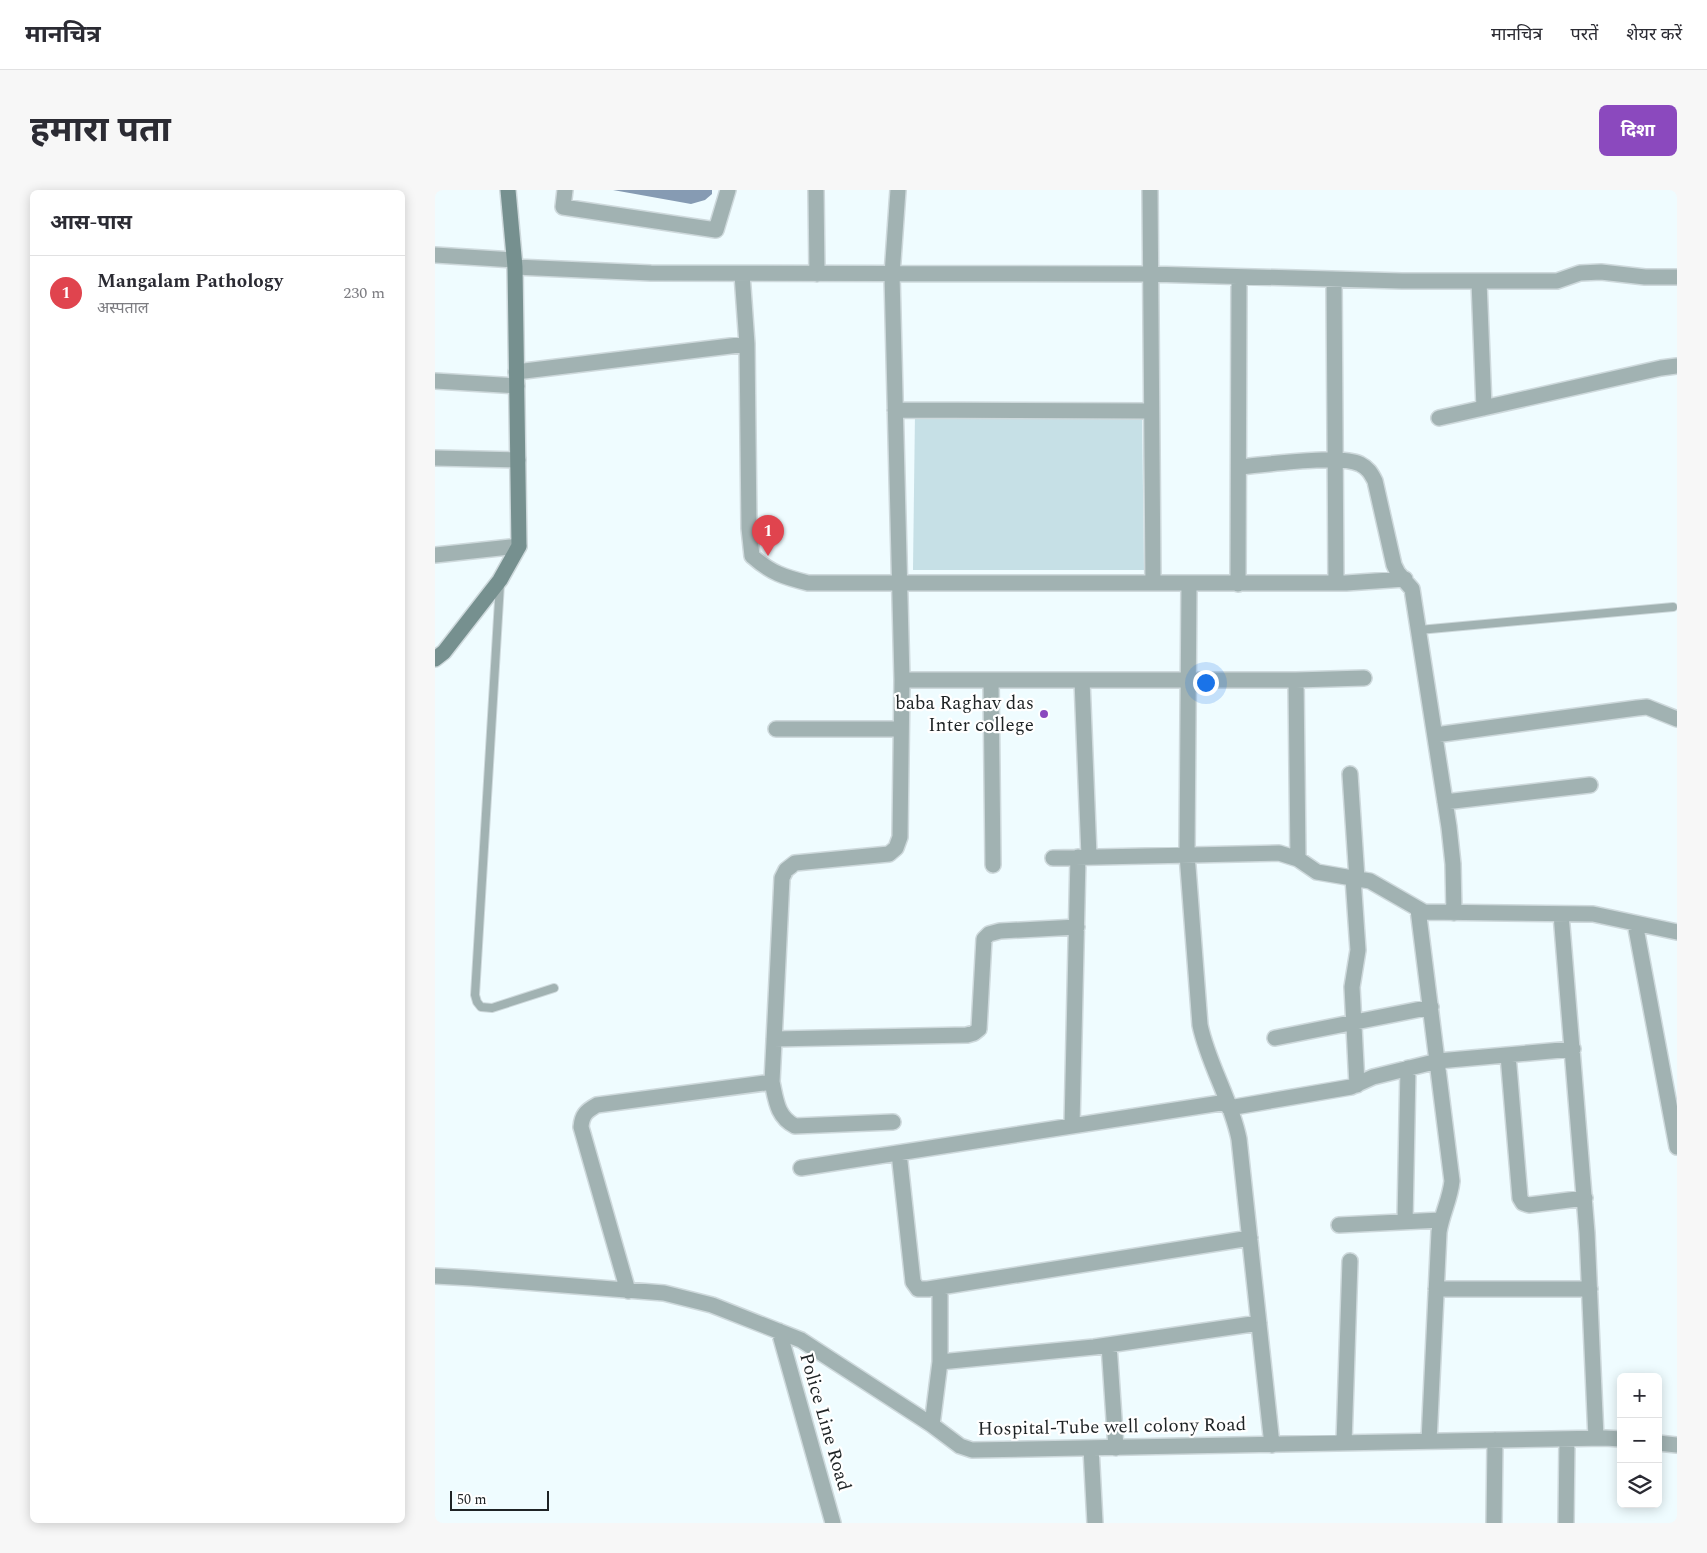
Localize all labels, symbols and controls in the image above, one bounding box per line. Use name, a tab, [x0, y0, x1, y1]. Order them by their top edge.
text: मानचित्र	[25, 17, 101, 53]
text: मानचित्र	[1491, 21, 1542, 48]
text: परतें	[1570, 21, 1598, 48]
text: शेयर करें	[1626, 21, 1682, 48]
text: हमारा पता	[30, 104, 171, 157]
button: दिशा	[1599, 105, 1677, 156]
text: आस-पास	[50, 207, 132, 239]
text: Mangalam Pathology	[97, 267, 283, 296]
text: 1	[62, 281, 70, 305]
text: 230 m	[343, 281, 385, 305]
text: अस्पताल	[97, 296, 149, 320]
pin: 1	[752, 515, 784, 556]
your location	[1193, 670, 1219, 696]
place label: baba Raghav das Inter college	[895, 689, 1034, 740]
marker: baba Raghav das Inter college	[1038, 708, 1050, 720]
street label: Police Line Road	[791, 1350, 859, 1494]
map controls	[1617, 1373, 1662, 1508]
button: +	[1617, 1373, 1662, 1418]
street label: Hospital-Tube well colony Road	[977, 1410, 1247, 1444]
button: −	[1617, 1418, 1662, 1463]
button: layers	[1617, 1463, 1662, 1508]
scale bar	[450, 1488, 549, 1511]
text: 50 m	[457, 1489, 487, 1510]

